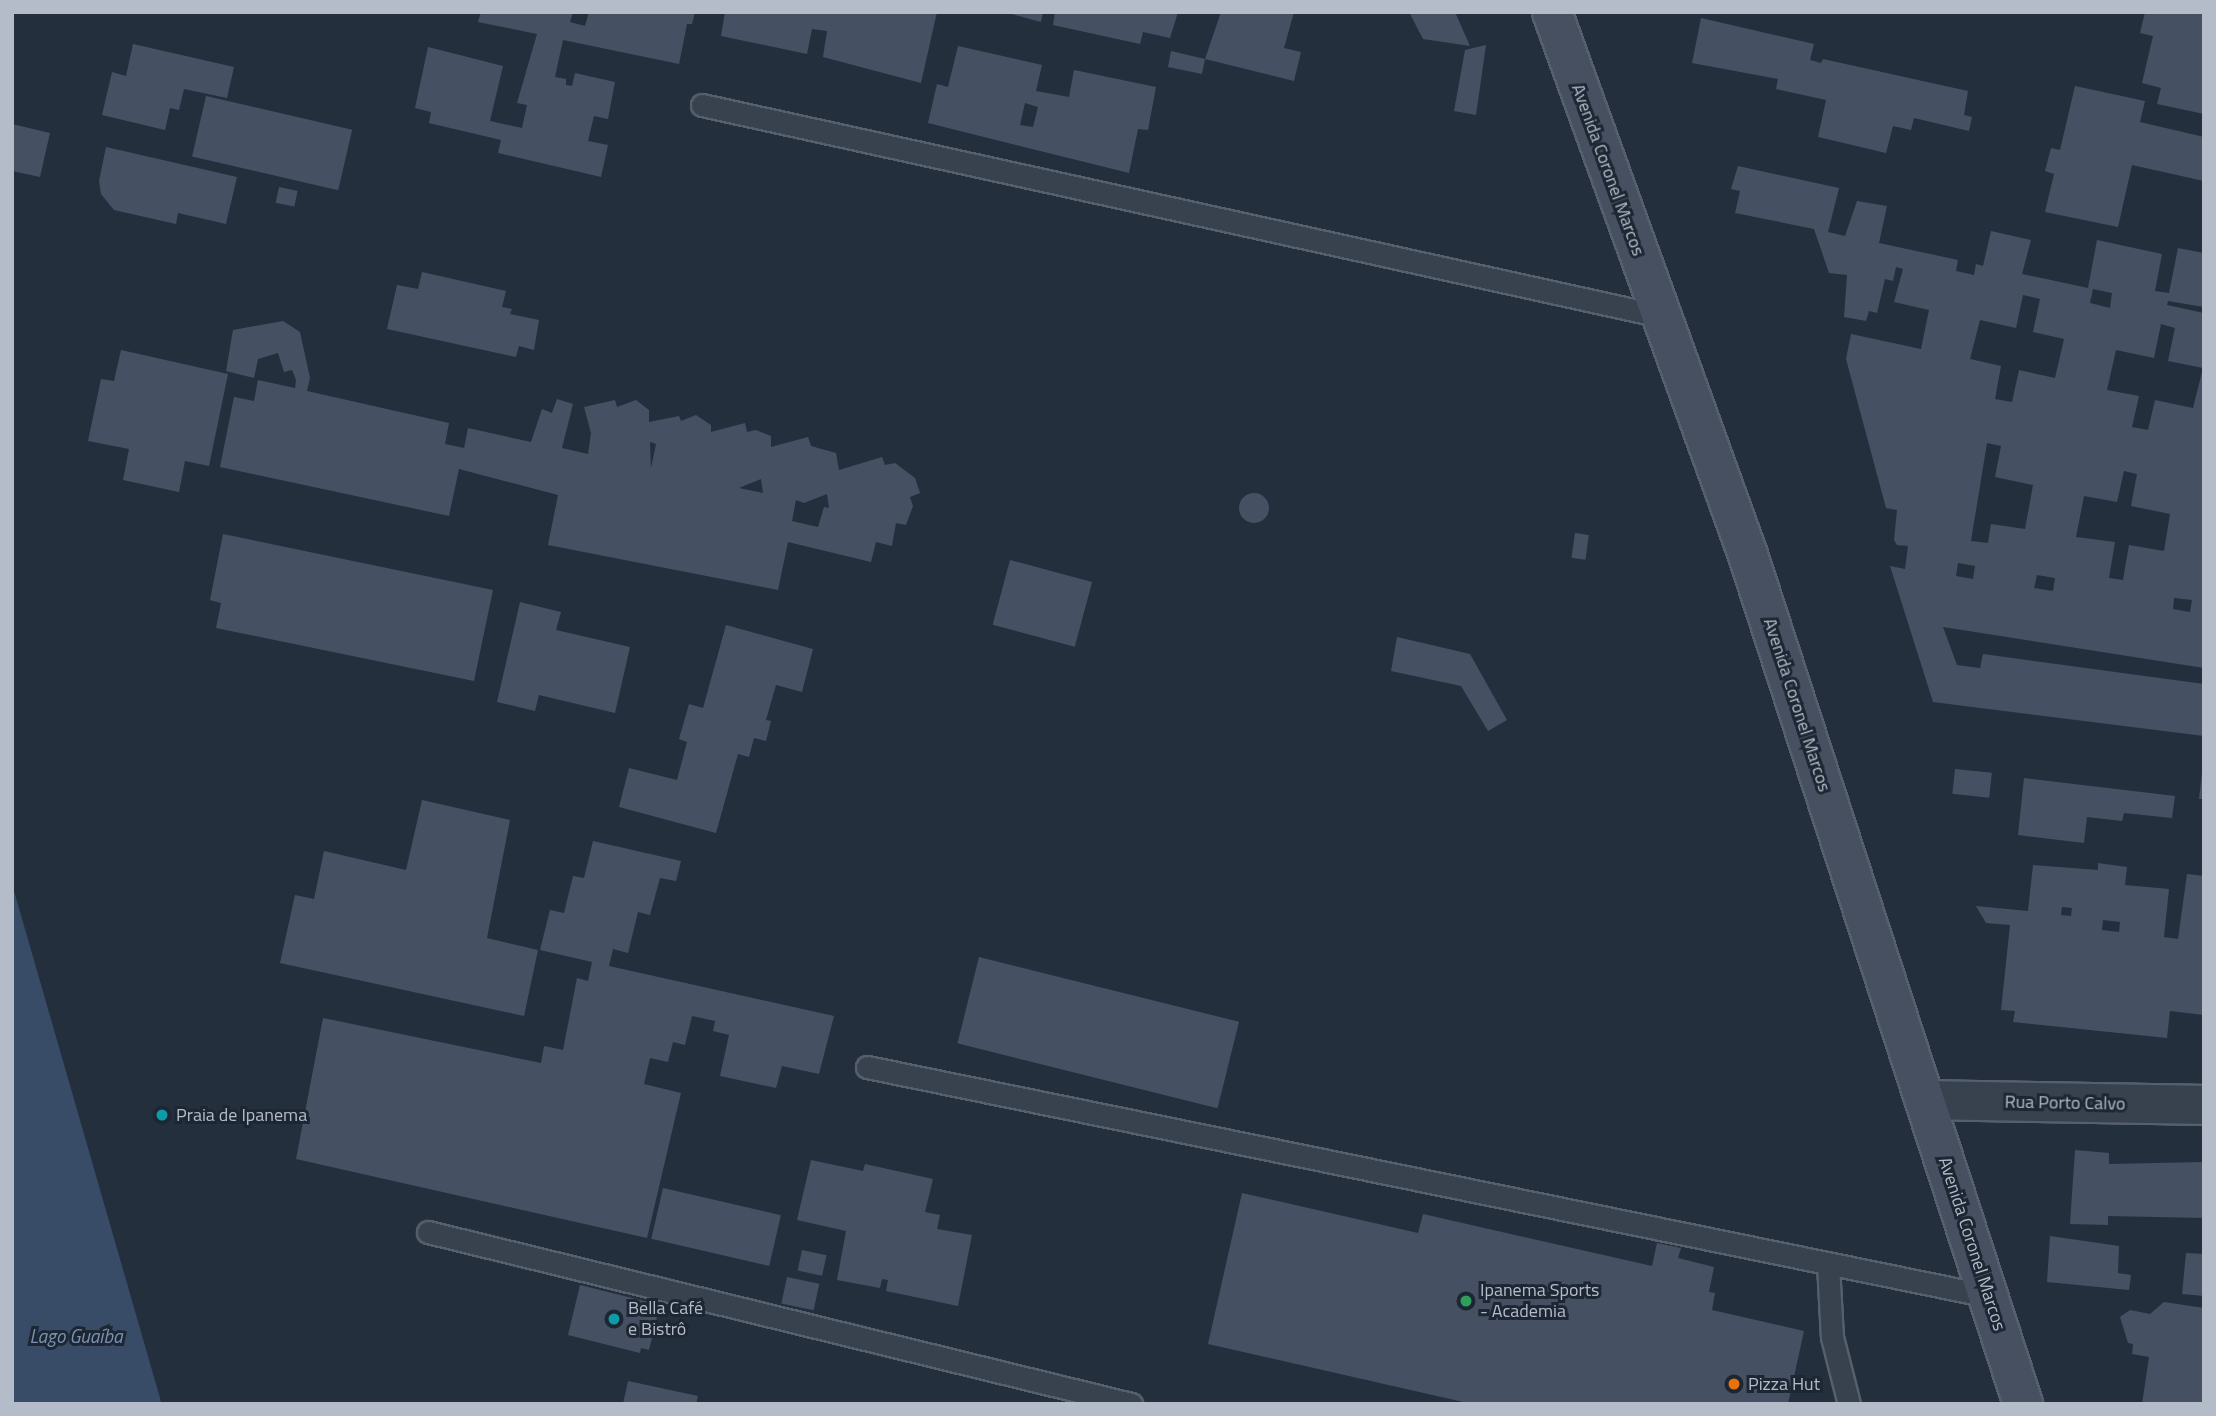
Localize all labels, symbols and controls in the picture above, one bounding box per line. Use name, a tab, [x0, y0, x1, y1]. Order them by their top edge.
street label: Avenida Coronel Marcos	[1567, 81, 1649, 259]
street label: Avenida Coronel Marcos	[1759, 615, 1835, 795]
street label: Rua Porto Calvo	[2004, 1091, 2126, 1115]
place label: Praia de Ipanema	[176, 1104, 307, 1126]
marker: Praia de Ipanema	[154, 1107, 170, 1123]
street label: Avenida Coronel Marcos	[1934, 1154, 2010, 1334]
place label: Ipanema Sports - Academia	[1480, 1280, 1599, 1322]
marker: Ipanema Sports - Academia	[1458, 1293, 1474, 1309]
place label: Bella Café e Bistrô	[628, 1298, 703, 1340]
marker: Bella Café e Bistrô	[606, 1311, 622, 1327]
water label: Lago Guaíba	[29, 1325, 123, 1347]
place label: Pizza Hut	[1748, 1373, 1820, 1395]
marker: Pizza Hut	[1726, 1376, 1742, 1392]

